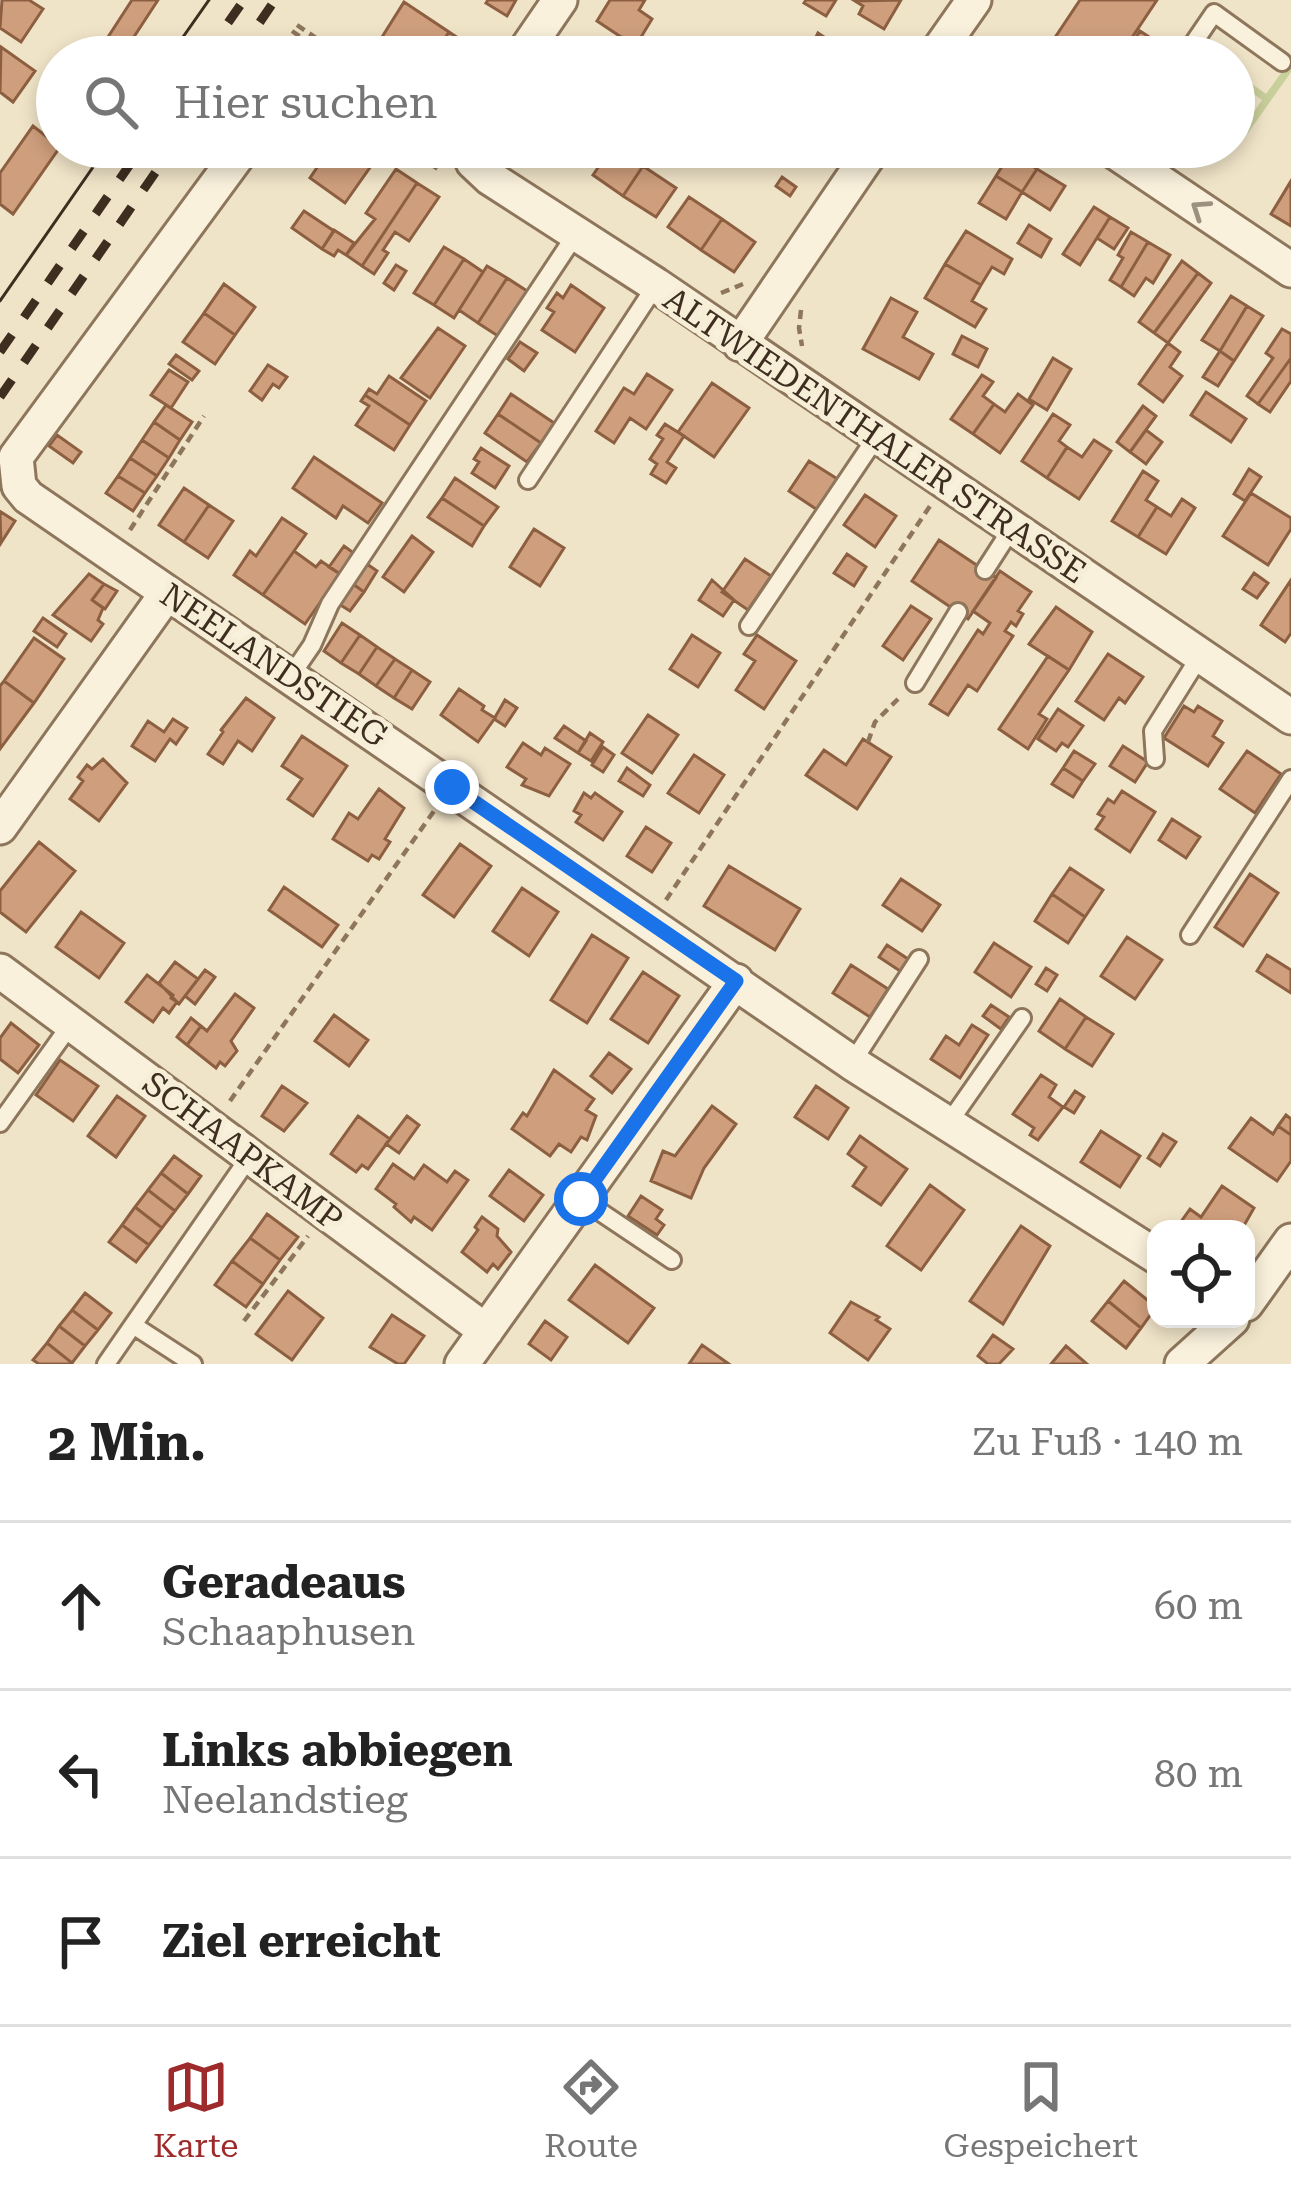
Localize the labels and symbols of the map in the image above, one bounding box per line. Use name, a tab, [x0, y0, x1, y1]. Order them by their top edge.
one-way arrow	[1191, 201, 1213, 223]
street label: ALTWIEDENTHALER STRASSE	[657, 279, 1093, 591]
street label: NEELANDSTIEG	[153, 575, 395, 756]
route end	[425, 760, 479, 814]
street label: SCHAAPKAMP	[135, 1063, 351, 1239]
route start	[554, 1172, 608, 1226]

